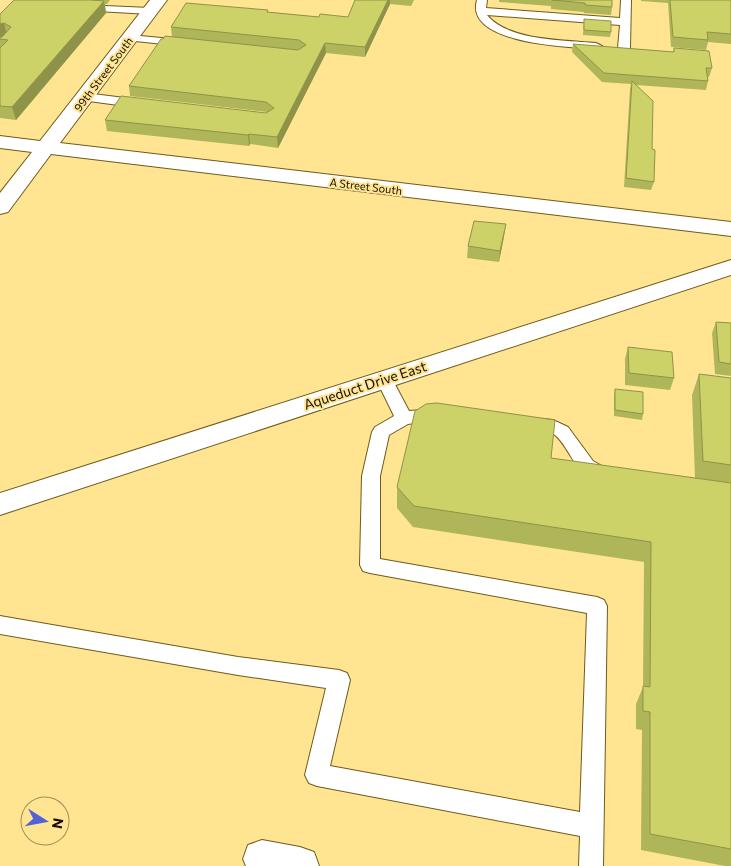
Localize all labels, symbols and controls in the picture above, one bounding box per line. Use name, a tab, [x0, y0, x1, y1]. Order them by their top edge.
street label: 99th Street South	[71, 34, 135, 114]
street label: A Street South	[329, 175, 403, 197]
street label: Aqueduct Drive East	[301, 357, 429, 413]
north arrow	[20, 796, 70, 846]
text: N	[49, 817, 68, 830]

